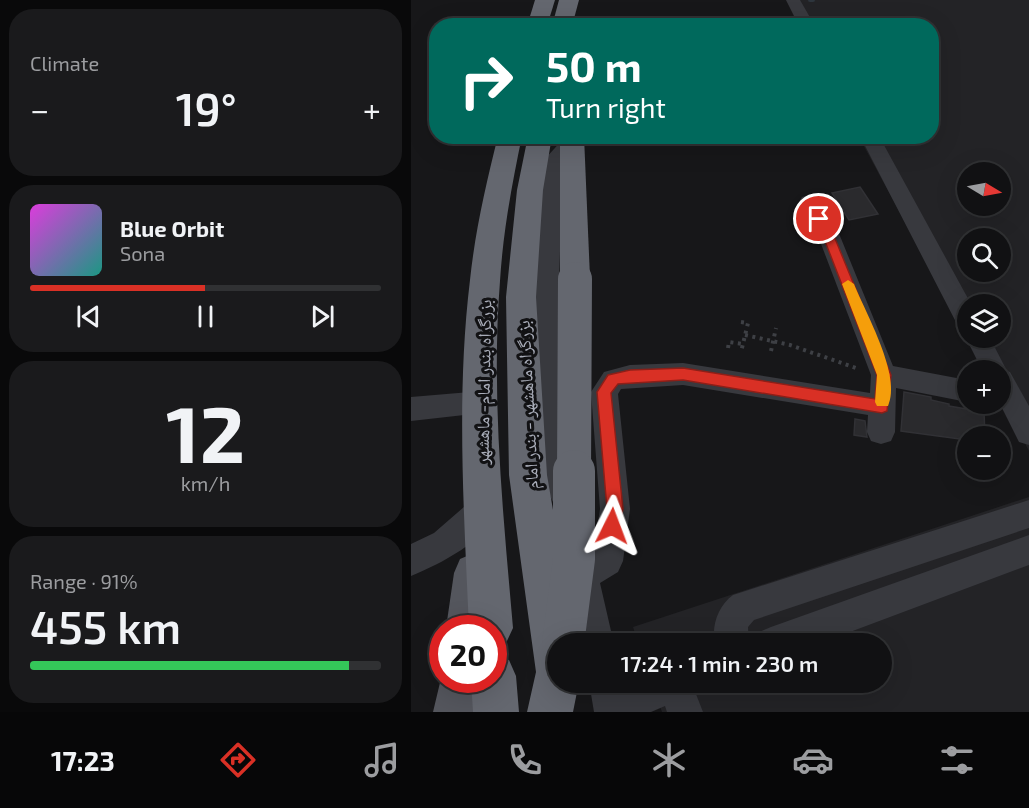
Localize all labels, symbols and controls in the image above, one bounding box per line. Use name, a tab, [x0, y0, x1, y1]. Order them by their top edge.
text: 50 m	[546, 40, 642, 90]
icon: right	[447, 42, 525, 120]
text: Climate	[30, 51, 99, 75]
text: 19°	[176, 81, 236, 135]
text: −	[30, 89, 49, 129]
text: +	[363, 89, 381, 129]
text: Turn right	[546, 91, 666, 123]
north arrow	[957, 162, 1011, 216]
map controls	[957, 162, 1011, 480]
pin	[793, 193, 844, 244]
icon: arrive	[802, 202, 835, 235]
text: Blue Orbit	[120, 215, 224, 241]
button: search	[957, 228, 1011, 282]
text: Sona	[120, 241, 165, 265]
button: layers	[957, 294, 1011, 348]
street label: بزرگراه بندر امام- ماهشهر	[471, 299, 497, 466]
icon: previous	[72, 300, 105, 333]
icon: pause	[189, 300, 222, 333]
icon: next	[306, 300, 339, 333]
street label: بزرگراه ماهشهر - بندر امام	[512, 320, 544, 490]
button: +	[957, 360, 1011, 414]
text: 12	[166, 385, 245, 479]
button: −	[957, 426, 1011, 480]
text: km/h	[181, 471, 230, 495]
position arrow	[580, 494, 644, 558]
text: Range · 91%	[30, 569, 138, 593]
text: 455 km	[30, 599, 181, 653]
speed limit sign: 20	[429, 615, 507, 693]
text: 17:24 · 1 min · 230 m	[621, 650, 818, 676]
icon: directions	[217, 739, 259, 781]
icon: music	[361, 739, 403, 781]
icon: phone	[504, 739, 546, 781]
icon: climate	[648, 739, 690, 781]
icon: car	[792, 739, 834, 781]
icon: filters	[936, 739, 978, 781]
text: 17:23	[51, 744, 115, 776]

